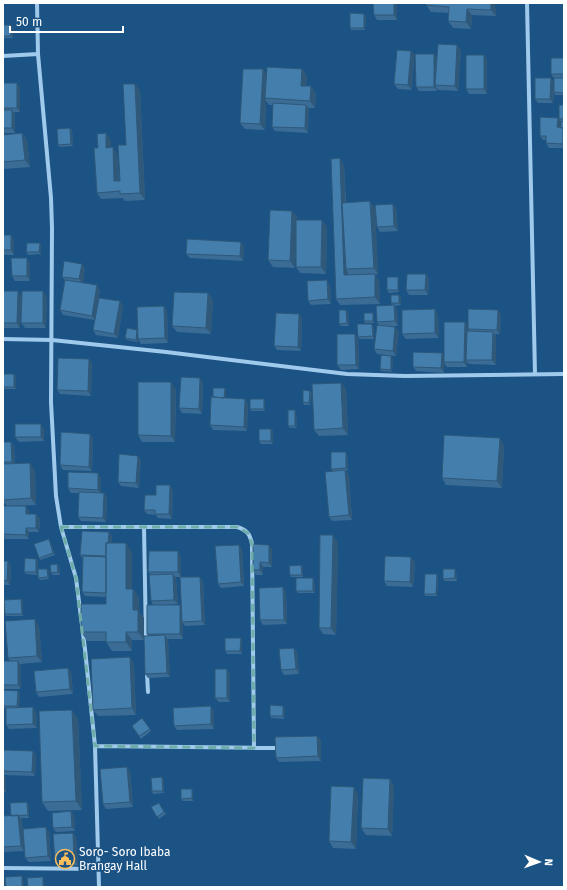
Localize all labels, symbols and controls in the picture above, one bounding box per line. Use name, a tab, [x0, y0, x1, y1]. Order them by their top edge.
scale bar	[10, 8, 123, 34]
text: 50 m	[16, 15, 42, 29]
north arrow	[519, 842, 559, 882]
place label: Soro- Soro Ibaba Brangay Hall	[79, 845, 170, 873]
public building icon: Soro- Soro Ibaba Brangay Hall	[54, 848, 76, 870]
text: N	[542, 858, 555, 866]

